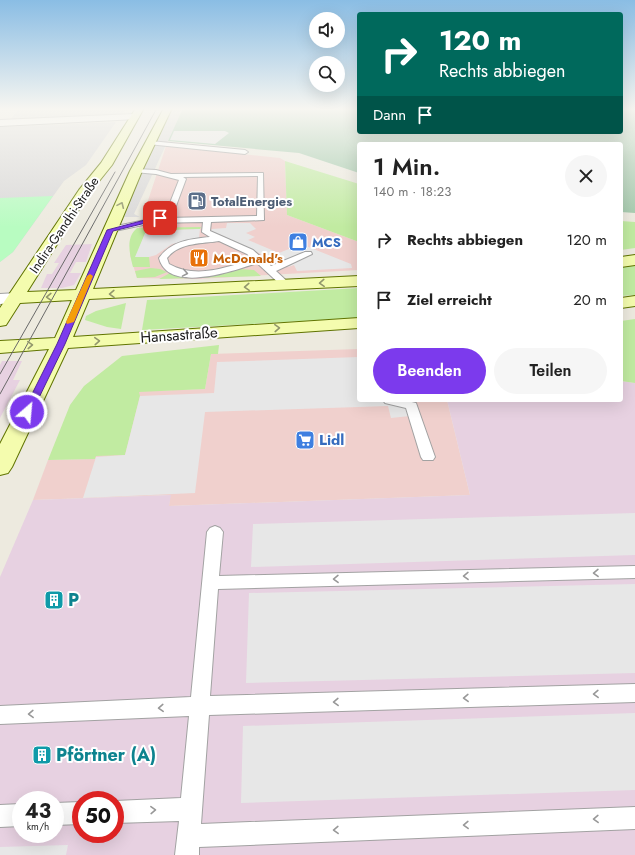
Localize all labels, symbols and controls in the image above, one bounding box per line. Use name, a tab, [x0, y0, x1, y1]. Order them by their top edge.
map controls	[309, 12, 345, 92]
button: sound	[309, 12, 345, 48]
text: 120 m	[439, 20, 522, 61]
icon: right	[373, 28, 425, 80]
button: search	[309, 56, 345, 92]
text: Rechts abbiegen	[439, 58, 566, 84]
text: Dann	[373, 104, 406, 126]
icon: arrive	[414, 104, 436, 126]
text: 1 Min.	[373, 149, 440, 184]
button: close	[565, 155, 607, 197]
street label: Indira-Gandhi-Straße	[25, 173, 104, 277]
text: 140 m · 18:23	[373, 182, 451, 201]
fuel station icon: TotalEnergies	[186, 190, 208, 212]
place label: TotalEnergies	[211, 192, 292, 211]
pin	[143, 201, 177, 235]
one-way arrow	[116, 202, 124, 210]
icon: arrive	[149, 207, 171, 229]
icon: right	[373, 229, 395, 251]
text: Rechts abbiegen	[407, 229, 523, 251]
text: 120 m	[567, 229, 607, 251]
shop icon: MCS	[287, 231, 309, 253]
place label: MCS	[312, 233, 341, 252]
restaurant icon: McDonald's	[188, 247, 210, 269]
place label: McDonald's	[213, 249, 283, 268]
one-way arrow	[182, 268, 188, 277]
one-way arrow	[319, 279, 325, 288]
one-way arrow	[244, 283, 250, 292]
icon: arrive	[373, 289, 395, 311]
text: Ziel erreicht	[407, 289, 492, 311]
text: 20 m	[573, 289, 607, 311]
one-way arrow	[109, 290, 115, 298]
one-way arrow	[46, 292, 52, 301]
street label: Hansastraße	[140, 321, 219, 349]
one-way arrow	[274, 324, 280, 332]
one-way arrow	[94, 336, 100, 345]
one-way arrow	[27, 341, 33, 350]
button: Beenden	[373, 348, 486, 394]
button: Teilen	[494, 348, 607, 394]
position arrow	[6, 391, 48, 433]
supermarket icon: Lidl	[294, 429, 316, 451]
place label: Lidl	[319, 429, 344, 451]
one-way arrow	[593, 569, 599, 577]
one-way arrow	[463, 572, 469, 580]
one-way arrow	[333, 575, 339, 584]
place label: P	[68, 587, 79, 613]
building icon: P	[43, 589, 65, 611]
one-way arrow	[593, 690, 599, 698]
one-way arrow	[463, 694, 469, 702]
one-way arrow	[333, 698, 339, 706]
one-way arrow	[158, 703, 164, 712]
one-way arrow	[28, 709, 34, 718]
place label: Pförtner (A)	[56, 742, 156, 768]
building icon: Pförtner (A)	[31, 744, 53, 766]
speed limit sign: 50	[72, 791, 124, 843]
text: 43	[25, 797, 51, 826]
one-way arrow	[150, 806, 156, 815]
one-way arrow	[593, 815, 599, 823]
text: km/h	[27, 819, 49, 834]
one-way arrow	[463, 820, 469, 829]
one-way arrow	[333, 826, 339, 834]

